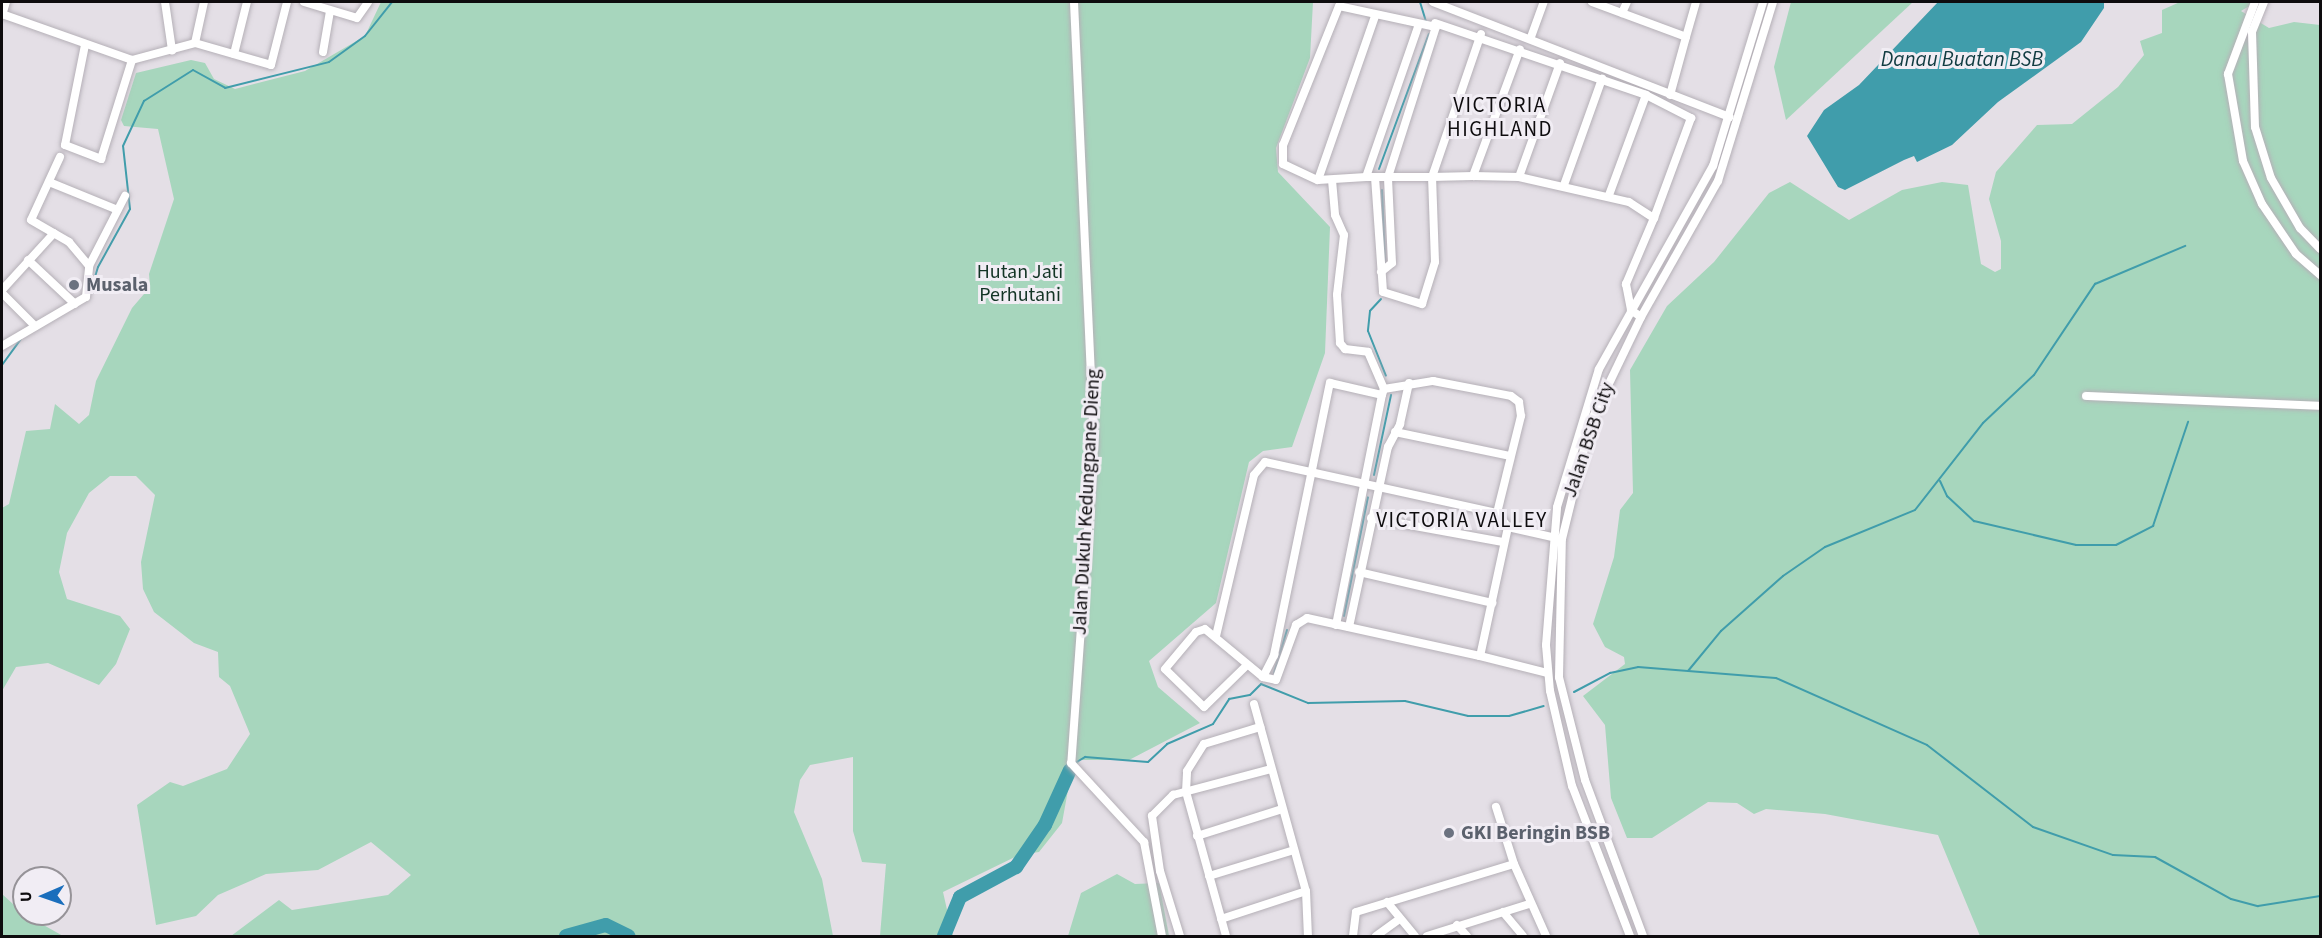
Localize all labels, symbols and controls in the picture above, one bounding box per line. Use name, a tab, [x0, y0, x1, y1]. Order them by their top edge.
water label: Danau Buatan BSB	[1881, 46, 2043, 72]
district label: VICTORIA HIGHLAND	[1447, 92, 1553, 142]
park label: Hutan Jati Perhutani	[977, 261, 1063, 308]
place label: Musala	[86, 273, 148, 297]
marker: Musala	[67, 278, 81, 292]
street label: Jalan Dukuh Kedungpane Dieng	[1068, 368, 1106, 636]
street label: Jalan BSB City	[1558, 379, 1620, 501]
district label: VICTORIA VALLEY	[1376, 507, 1548, 533]
place label: GKI Beringin BSB	[1461, 821, 1610, 845]
marker: GKI Beringin BSB	[1442, 826, 1456, 840]
north arrow	[12, 866, 72, 926]
text: U	[15, 891, 37, 902]

